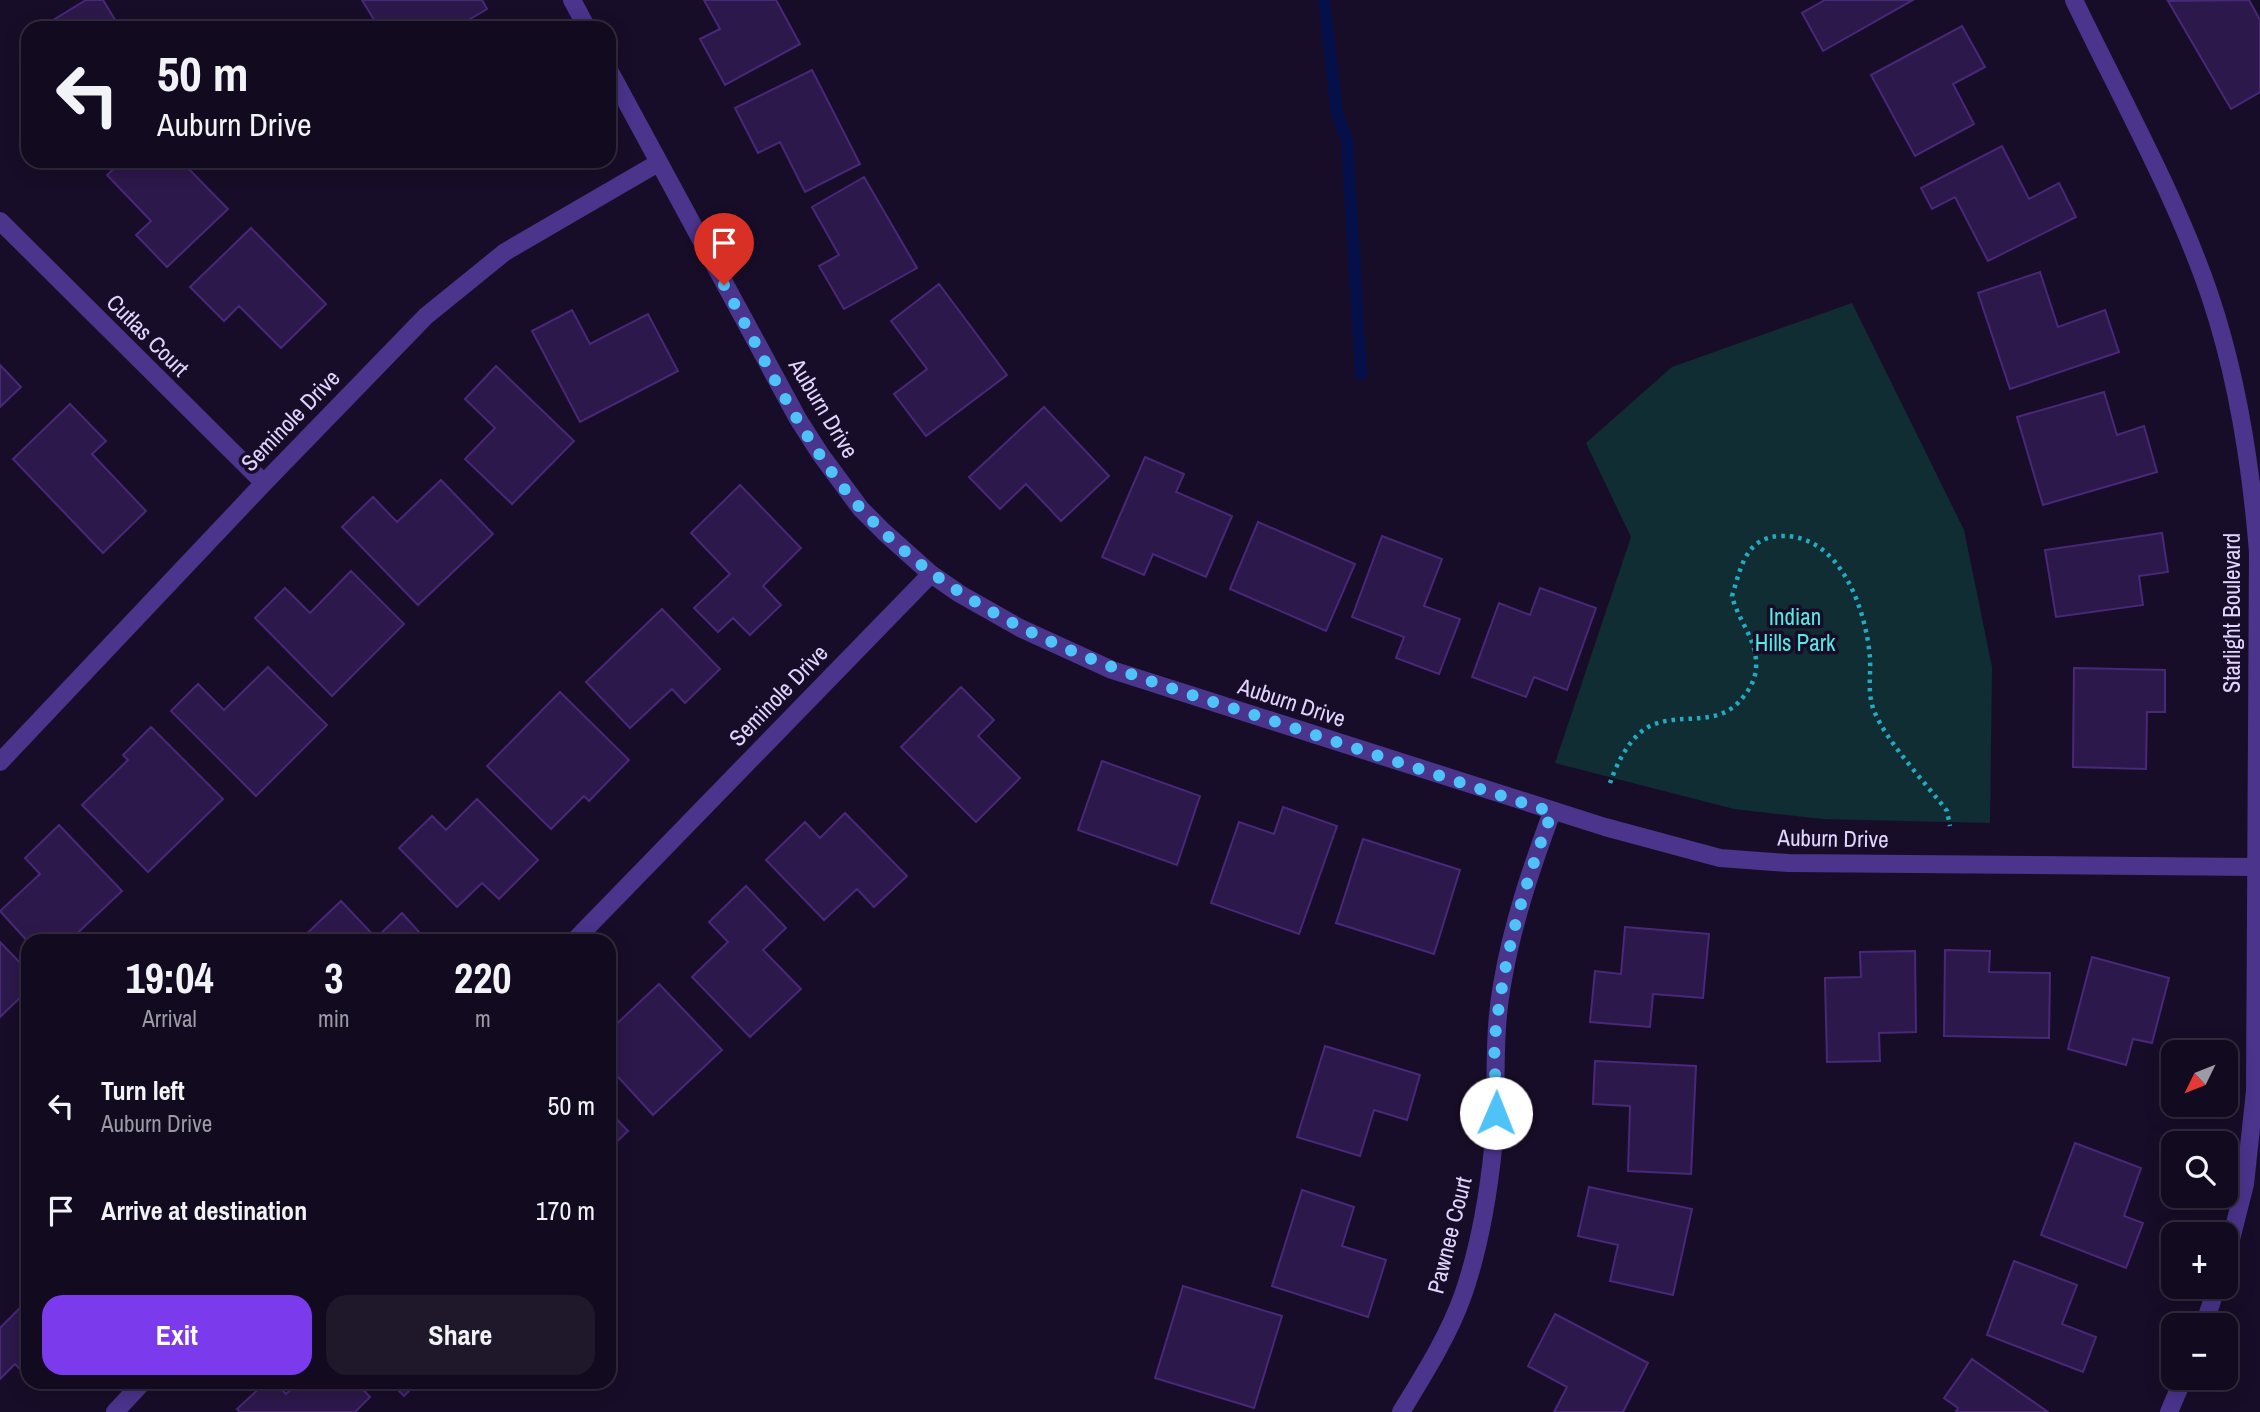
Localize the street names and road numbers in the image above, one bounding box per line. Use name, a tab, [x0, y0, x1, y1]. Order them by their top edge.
street label: Cutlas Court	[100, 287, 196, 383]
street label: Auburn Drive	[782, 352, 866, 464]
street label: Seminole Drive	[234, 362, 346, 478]
street label: Starlight Boulevard	[2216, 533, 2247, 693]
street label: Seminole Drive	[722, 637, 834, 753]
street label: Auburn Drive	[1233, 670, 1350, 734]
street label: Auburn Drive	[1776, 822, 1889, 854]
street label: Pawnee Court	[1420, 1173, 1478, 1297]

